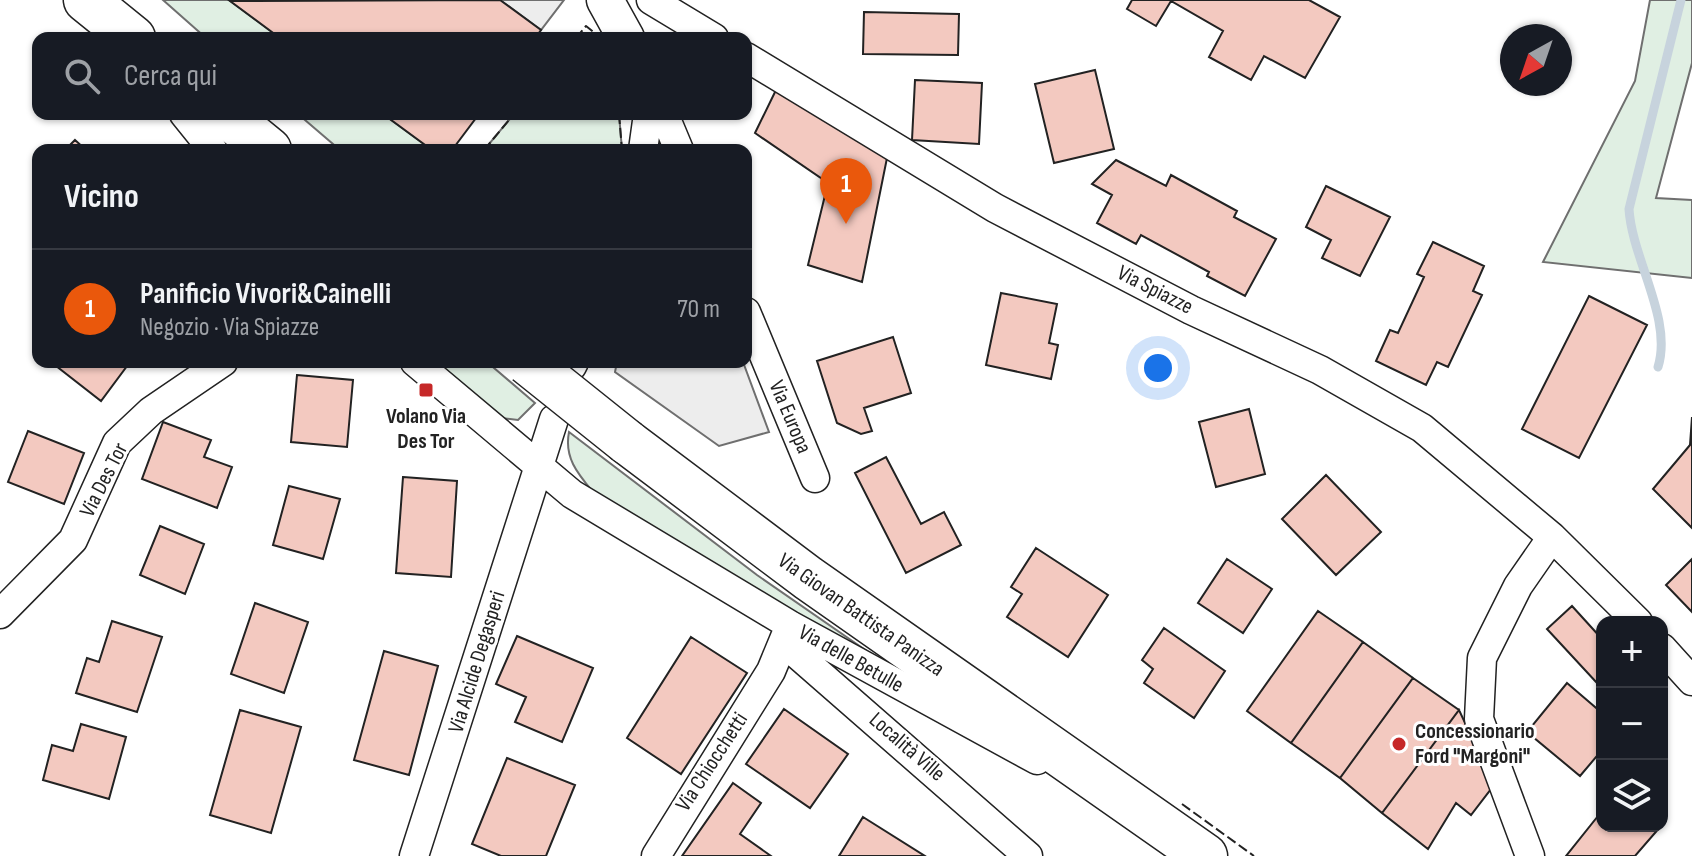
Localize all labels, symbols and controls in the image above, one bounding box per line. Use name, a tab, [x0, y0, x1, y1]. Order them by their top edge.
north arrow	[1500, 24, 1572, 96]
search box	[32, 32, 752, 120]
icon: search	[60, 54, 104, 98]
text: Cerca qui	[124, 58, 217, 94]
pin: 1	[820, 158, 872, 224]
text: Vicino	[64, 176, 139, 217]
street label: Via Spiazze	[1113, 259, 1197, 321]
text: Panificio Vivori&Cainelli	[140, 276, 391, 312]
text: 1	[85, 294, 95, 325]
text: 70 m	[677, 294, 720, 325]
text: Negozio · Via Spiazze	[140, 312, 319, 343]
your location	[1138, 348, 1178, 388]
street label: Via Europa	[763, 376, 817, 458]
marker: Volano Via Des Tor	[417, 381, 435, 399]
place label: Volano Via Des Tor	[386, 403, 466, 455]
street label: Via Des Tor	[74, 438, 134, 522]
street label: Via Giovan Battista Panizza	[773, 547, 949, 683]
street label: Via Alcide Degasperi	[443, 588, 511, 736]
map controls	[1596, 616, 1668, 832]
button: +	[1596, 616, 1668, 688]
street label: Via delle Betulle	[794, 619, 908, 699]
button: −	[1596, 688, 1668, 760]
street label: Via Chiocchetti	[670, 707, 754, 817]
street label: Località Ville	[863, 707, 951, 787]
place label: Concessionario Ford "Margoni"	[1415, 718, 1535, 770]
marker: Concessionario Ford "Margoni"	[1390, 735, 1408, 753]
button: layers	[1596, 760, 1668, 832]

